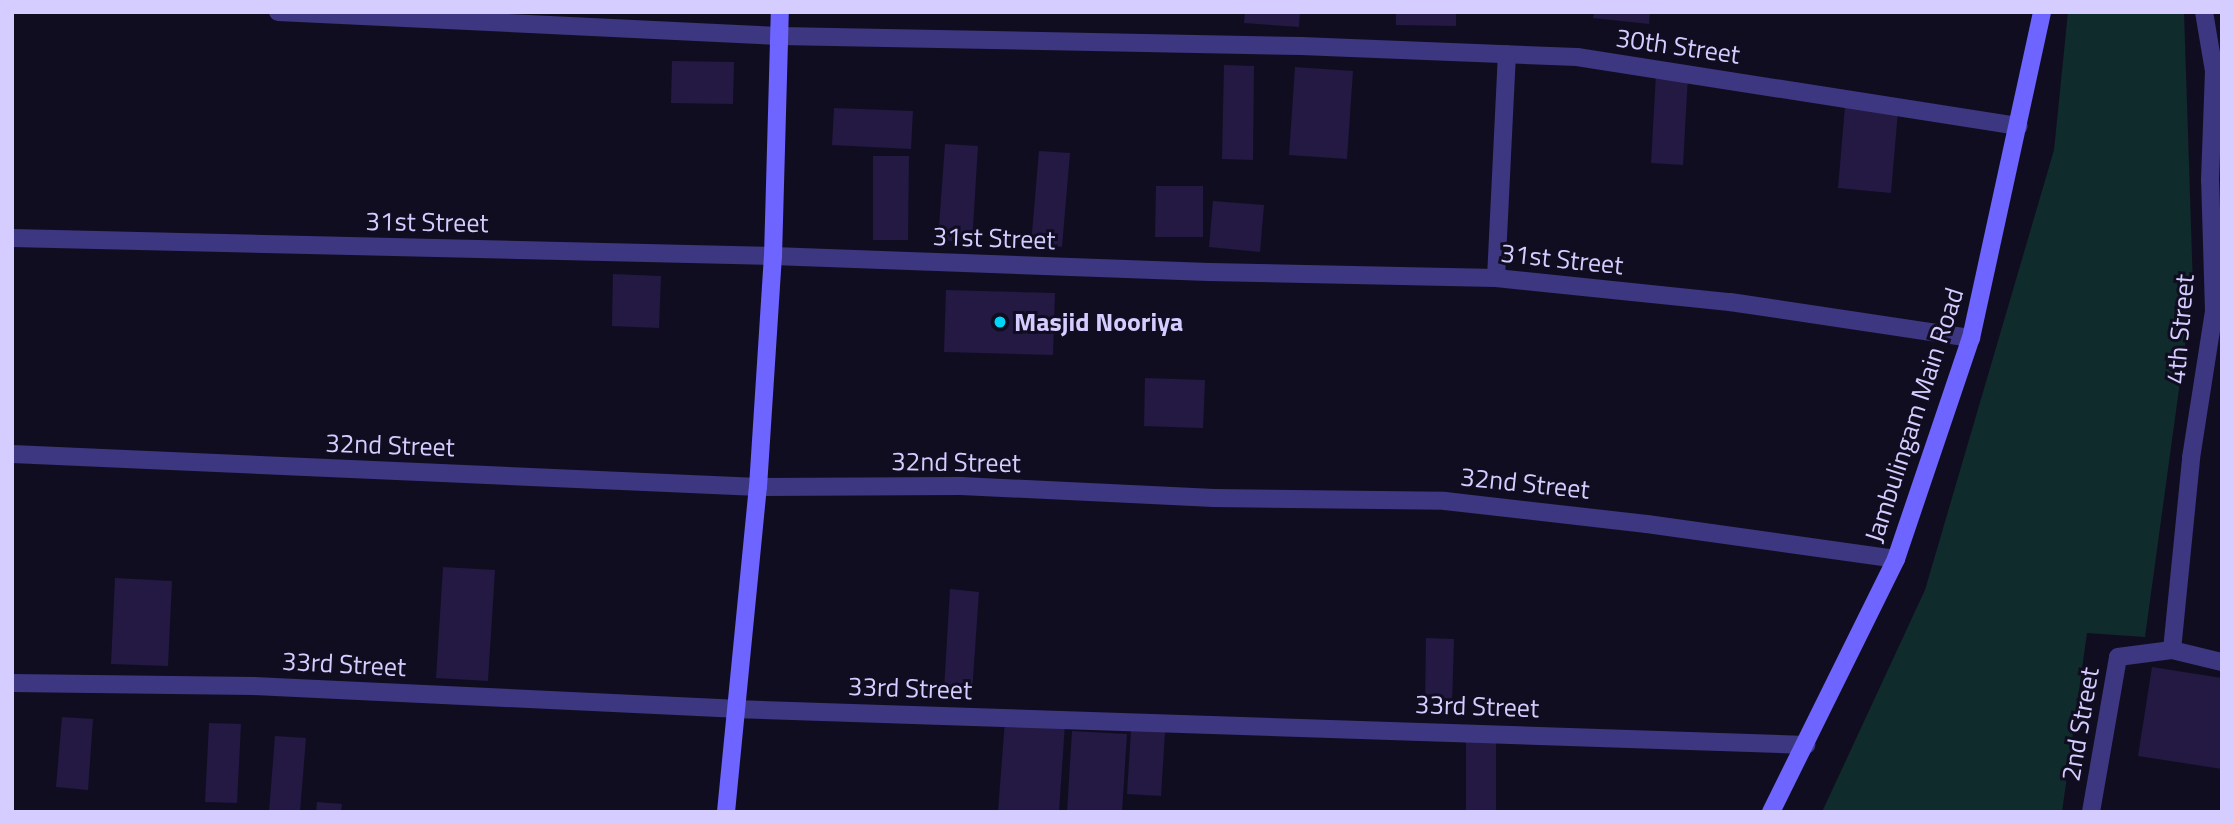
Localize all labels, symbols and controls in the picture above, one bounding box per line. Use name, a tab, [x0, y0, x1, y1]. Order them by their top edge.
street label: 30th Street	[1614, 22, 1742, 70]
street label: 31st Street	[365, 205, 489, 239]
street label: 31st Street	[932, 220, 1056, 256]
street label: 31st Street	[1499, 237, 1625, 281]
street label: 4th Street	[2160, 273, 2200, 385]
street label: Jambulingam Main Road	[1858, 284, 1970, 546]
place label: Masjid Nooriya	[1014, 306, 1183, 338]
marker: Masjid Nooriya	[992, 314, 1008, 330]
street label: 32nd Street	[325, 427, 455, 463]
street label: 32nd Street	[891, 445, 1021, 479]
street label: 32nd Street	[1459, 461, 1591, 505]
street label: 33rd Street	[281, 645, 407, 683]
street label: 2nd Street	[2055, 665, 2105, 783]
street label: 33rd Street	[847, 670, 973, 706]
street label: 33rd Street	[1414, 688, 1540, 724]

